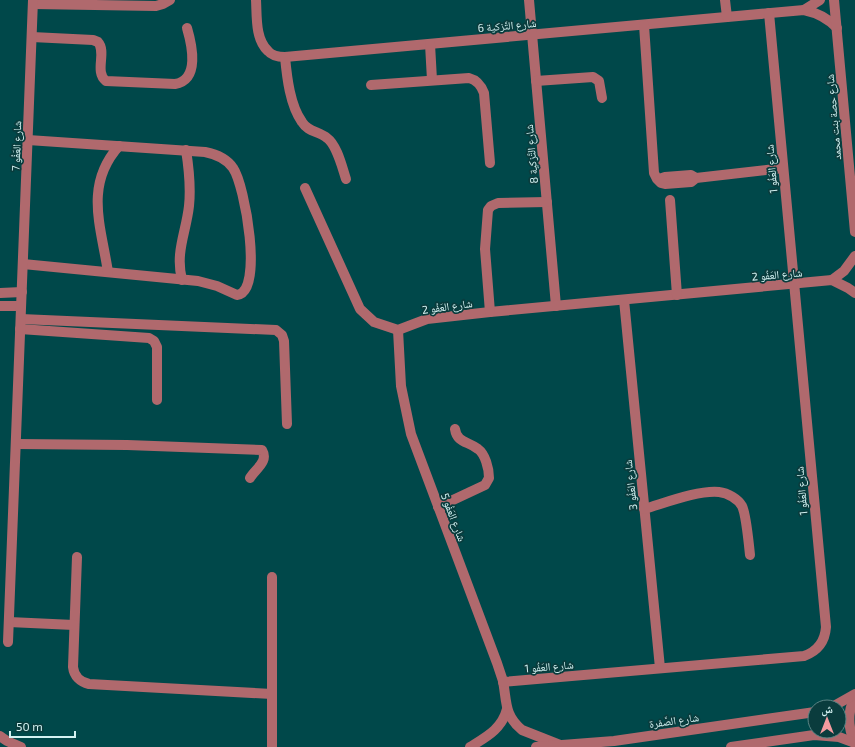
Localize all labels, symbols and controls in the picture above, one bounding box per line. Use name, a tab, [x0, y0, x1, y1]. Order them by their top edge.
street label: شارع التَّزكية 6	[477, 16, 537, 35]
street label: شارع حصة بنت محمد	[823, 73, 844, 160]
street label: شارع العَفُو 7	[9, 121, 24, 171]
street label: شارع التَّزكية 8	[522, 124, 541, 184]
street label: شارع العَفُو 1	[762, 144, 781, 194]
street label: شارع العَفُو 2	[751, 265, 803, 284]
street label: شارع العَفُو 2	[421, 296, 473, 317]
street label: شارع العَفُو 3	[621, 459, 640, 511]
street label: شارع العَفُو 1	[792, 466, 811, 516]
street label: شارع العَفُو 5	[438, 491, 469, 543]
street label: شارع العَفُو 1	[524, 657, 574, 676]
north arrow	[807, 699, 847, 739]
text: ش	[821, 702, 833, 717]
street label: شارع الصَّفرة	[648, 710, 700, 731]
scale bar	[10, 713, 75, 739]
text: 50 m	[16, 719, 43, 733]

